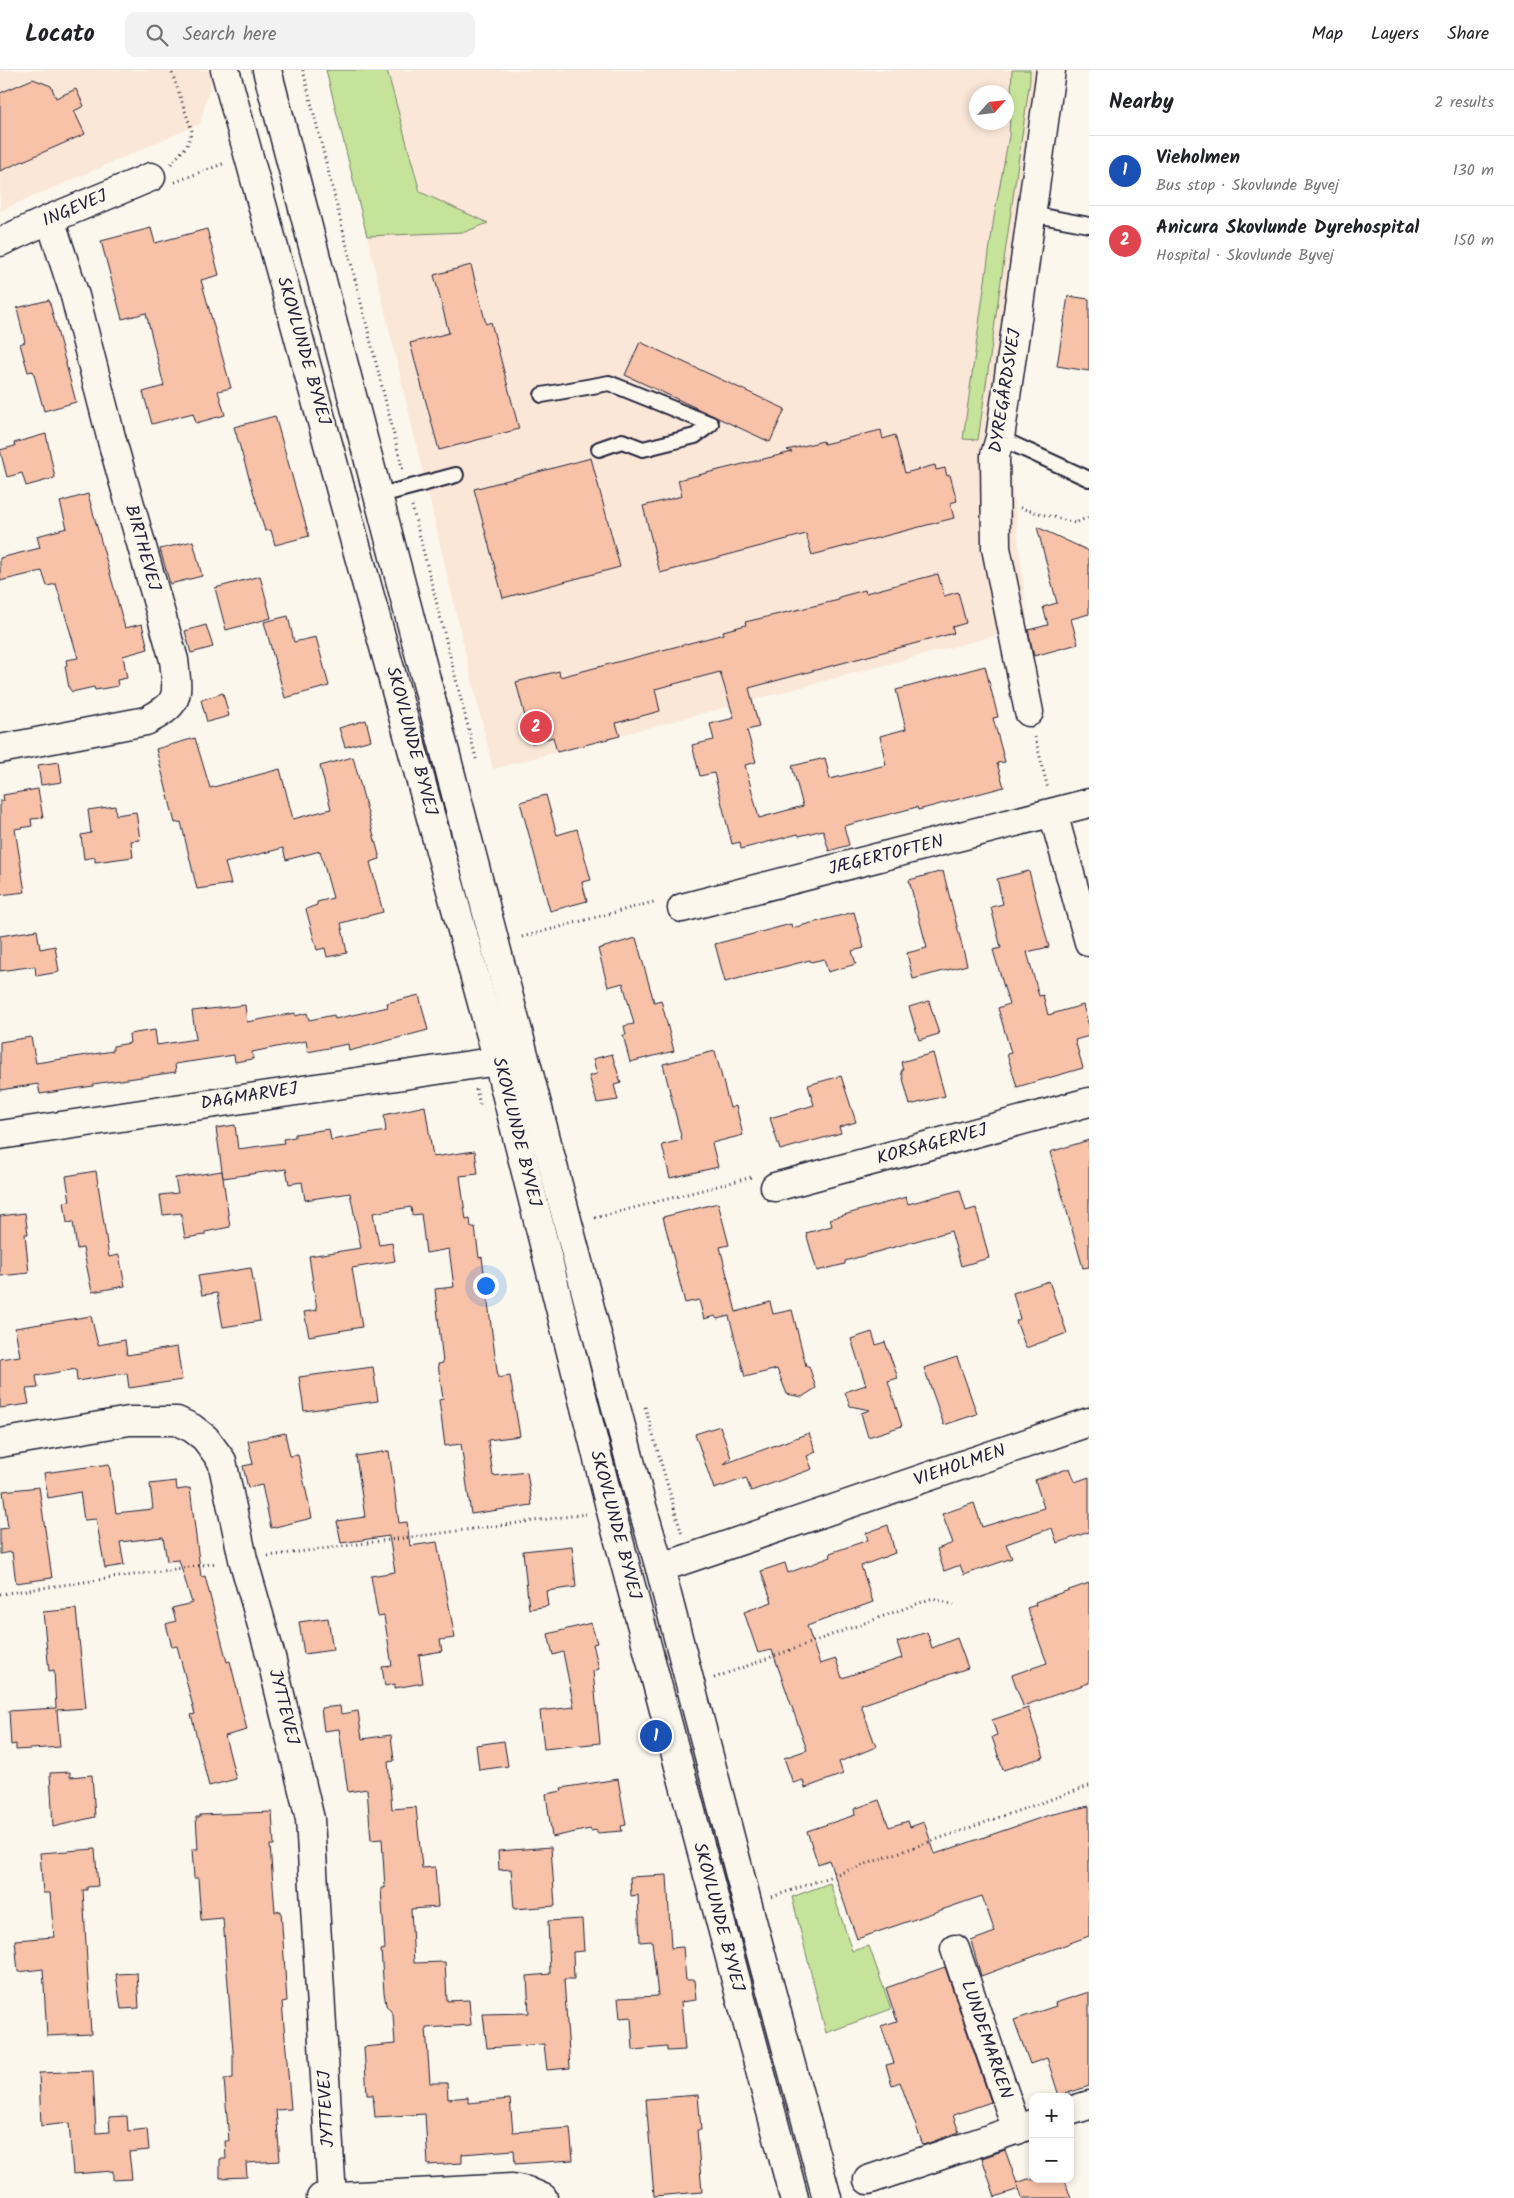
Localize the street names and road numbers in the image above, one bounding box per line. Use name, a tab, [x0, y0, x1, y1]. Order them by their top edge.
street label: INGEVEJ	[38, 182, 112, 236]
street label: SKOVLUNDE BYVEJ	[268, 273, 338, 429]
street label: DYREGÅRDSVEJ	[982, 326, 1030, 455]
street label: BIRTHEVEJ	[116, 502, 168, 595]
street label: SKOVLUNDE BYVEJ	[377, 663, 445, 819]
street label: JÆGERTOFTEN	[825, 828, 947, 884]
street label: SKOVLUNDE BYVEJ	[483, 1054, 549, 1210]
street label: DAGMARVEJ	[198, 1075, 300, 1119]
street label: KORSAGERVEJ	[874, 1116, 991, 1174]
street label: VIEHOLMEN	[910, 1437, 1010, 1495]
street label: SKOVLUNDE BYVEJ	[581, 1447, 649, 1603]
street label: JYTTEVEJ	[260, 1666, 307, 1748]
street label: SKOVLUNDE BYVEJ	[684, 1839, 752, 1995]
street label: LUNDEMARKEN	[952, 1977, 1020, 2103]
street label: JYTTEVEJ	[310, 2069, 343, 2148]

